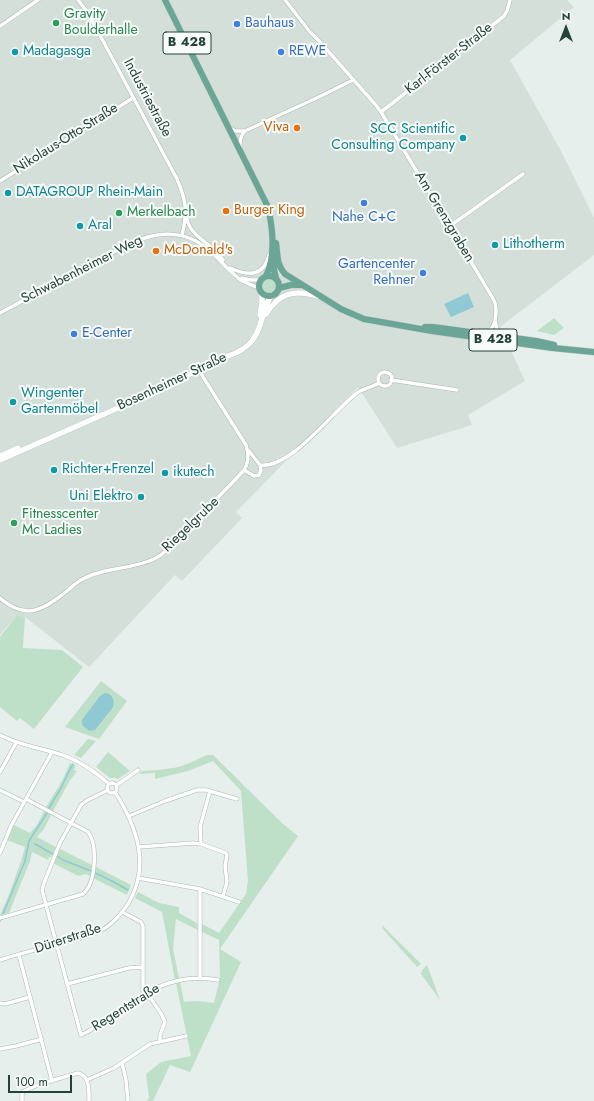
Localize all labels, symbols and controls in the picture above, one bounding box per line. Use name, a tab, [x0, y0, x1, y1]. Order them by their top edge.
place label: Gravity Boulderhalle	[64, 7, 138, 40]
north arrow	[546, 8, 586, 48]
text: N	[562, 8, 570, 24]
place label: Bauhaus	[245, 16, 294, 32]
marker: Gravity Boulderhalle	[51, 18, 61, 28]
marker: Bauhaus	[232, 19, 242, 29]
street label: Karl-Förster-Straße	[402, 20, 496, 98]
road number: B 428	[163, 32, 211, 54]
place label: Madagasga	[23, 44, 91, 60]
place label: REWE	[289, 44, 326, 60]
marker: Madagasga	[10, 47, 20, 57]
marker: REWE	[276, 47, 286, 57]
street label: Industriestraße	[119, 56, 175, 140]
street label: Nikolaus-Otto-Straße	[11, 100, 121, 178]
place label: Viva	[263, 120, 289, 136]
place label: SCC Scientific Consulting Company	[331, 122, 455, 154]
marker: Viva	[292, 123, 302, 133]
marker: SCC Scientific Consulting Company	[458, 133, 468, 143]
street label: Am Grenzgraben	[410, 169, 478, 265]
place label: DATAGROUP Rhein-Main	[16, 185, 163, 201]
marker: DATAGROUP Rhein-Main	[3, 188, 13, 198]
marker: Nahe C+C	[359, 198, 369, 208]
place label: Burger King	[234, 203, 305, 219]
place label: Merkelbach	[127, 205, 195, 221]
marker: Burger King	[221, 206, 231, 216]
marker: Merkelbach	[114, 208, 124, 218]
place label: Nahe C+C	[332, 210, 396, 226]
place label: Aral	[88, 218, 112, 234]
marker: Aral	[75, 221, 85, 231]
street label: Schwabenheimer Weg	[19, 232, 145, 308]
place label: Lithotherm	[503, 237, 565, 253]
marker: Lithotherm	[490, 240, 500, 250]
place label: McDonald's	[164, 243, 233, 259]
marker: McDonald's	[151, 246, 161, 256]
place label: Gartencenter Rehner	[338, 257, 415, 290]
marker: Gartencenter Rehner	[418, 268, 428, 278]
place label: E-Center	[82, 326, 132, 342]
marker: E-Center	[69, 329, 79, 339]
road number: B 428	[469, 329, 517, 351]
street label: Bosenheimer Straße	[115, 349, 229, 415]
place label: Wingenter Gartenmöbel	[21, 386, 98, 418]
marker: Wingenter Gartenmöbel	[8, 397, 18, 407]
place label: Richter+Frenzel	[62, 462, 154, 478]
marker: Richter+Frenzel	[49, 465, 59, 475]
place label: ikutech	[173, 465, 215, 481]
marker: ikutech	[160, 468, 170, 478]
place label: Uni Elektro	[69, 489, 133, 505]
marker: Uni Elektro	[136, 492, 146, 502]
street label: Riegelgrube	[159, 494, 223, 556]
place label: Fitnesscenter Mc Ladies	[22, 507, 98, 540]
marker: Fitnesscenter Mc Ladies	[9, 518, 19, 528]
street label: Dürerstraße	[33, 920, 103, 958]
street label: Regentstraße	[89, 981, 163, 1035]
scale bar	[10, 1067, 74, 1093]
text: 100 m	[15, 1073, 48, 1091]

